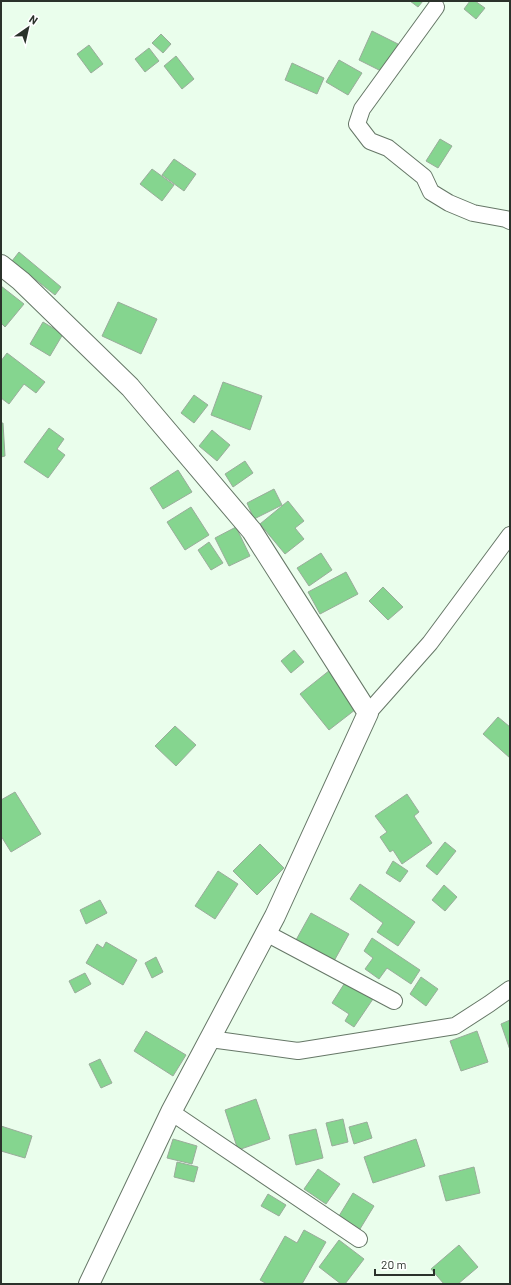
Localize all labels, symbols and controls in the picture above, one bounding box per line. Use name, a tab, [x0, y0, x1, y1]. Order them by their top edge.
north arrow	[8, 8, 48, 48]
text: N	[27, 12, 41, 27]
scale bar	[375, 1251, 434, 1277]
text: 20 m	[381, 1257, 407, 1271]

